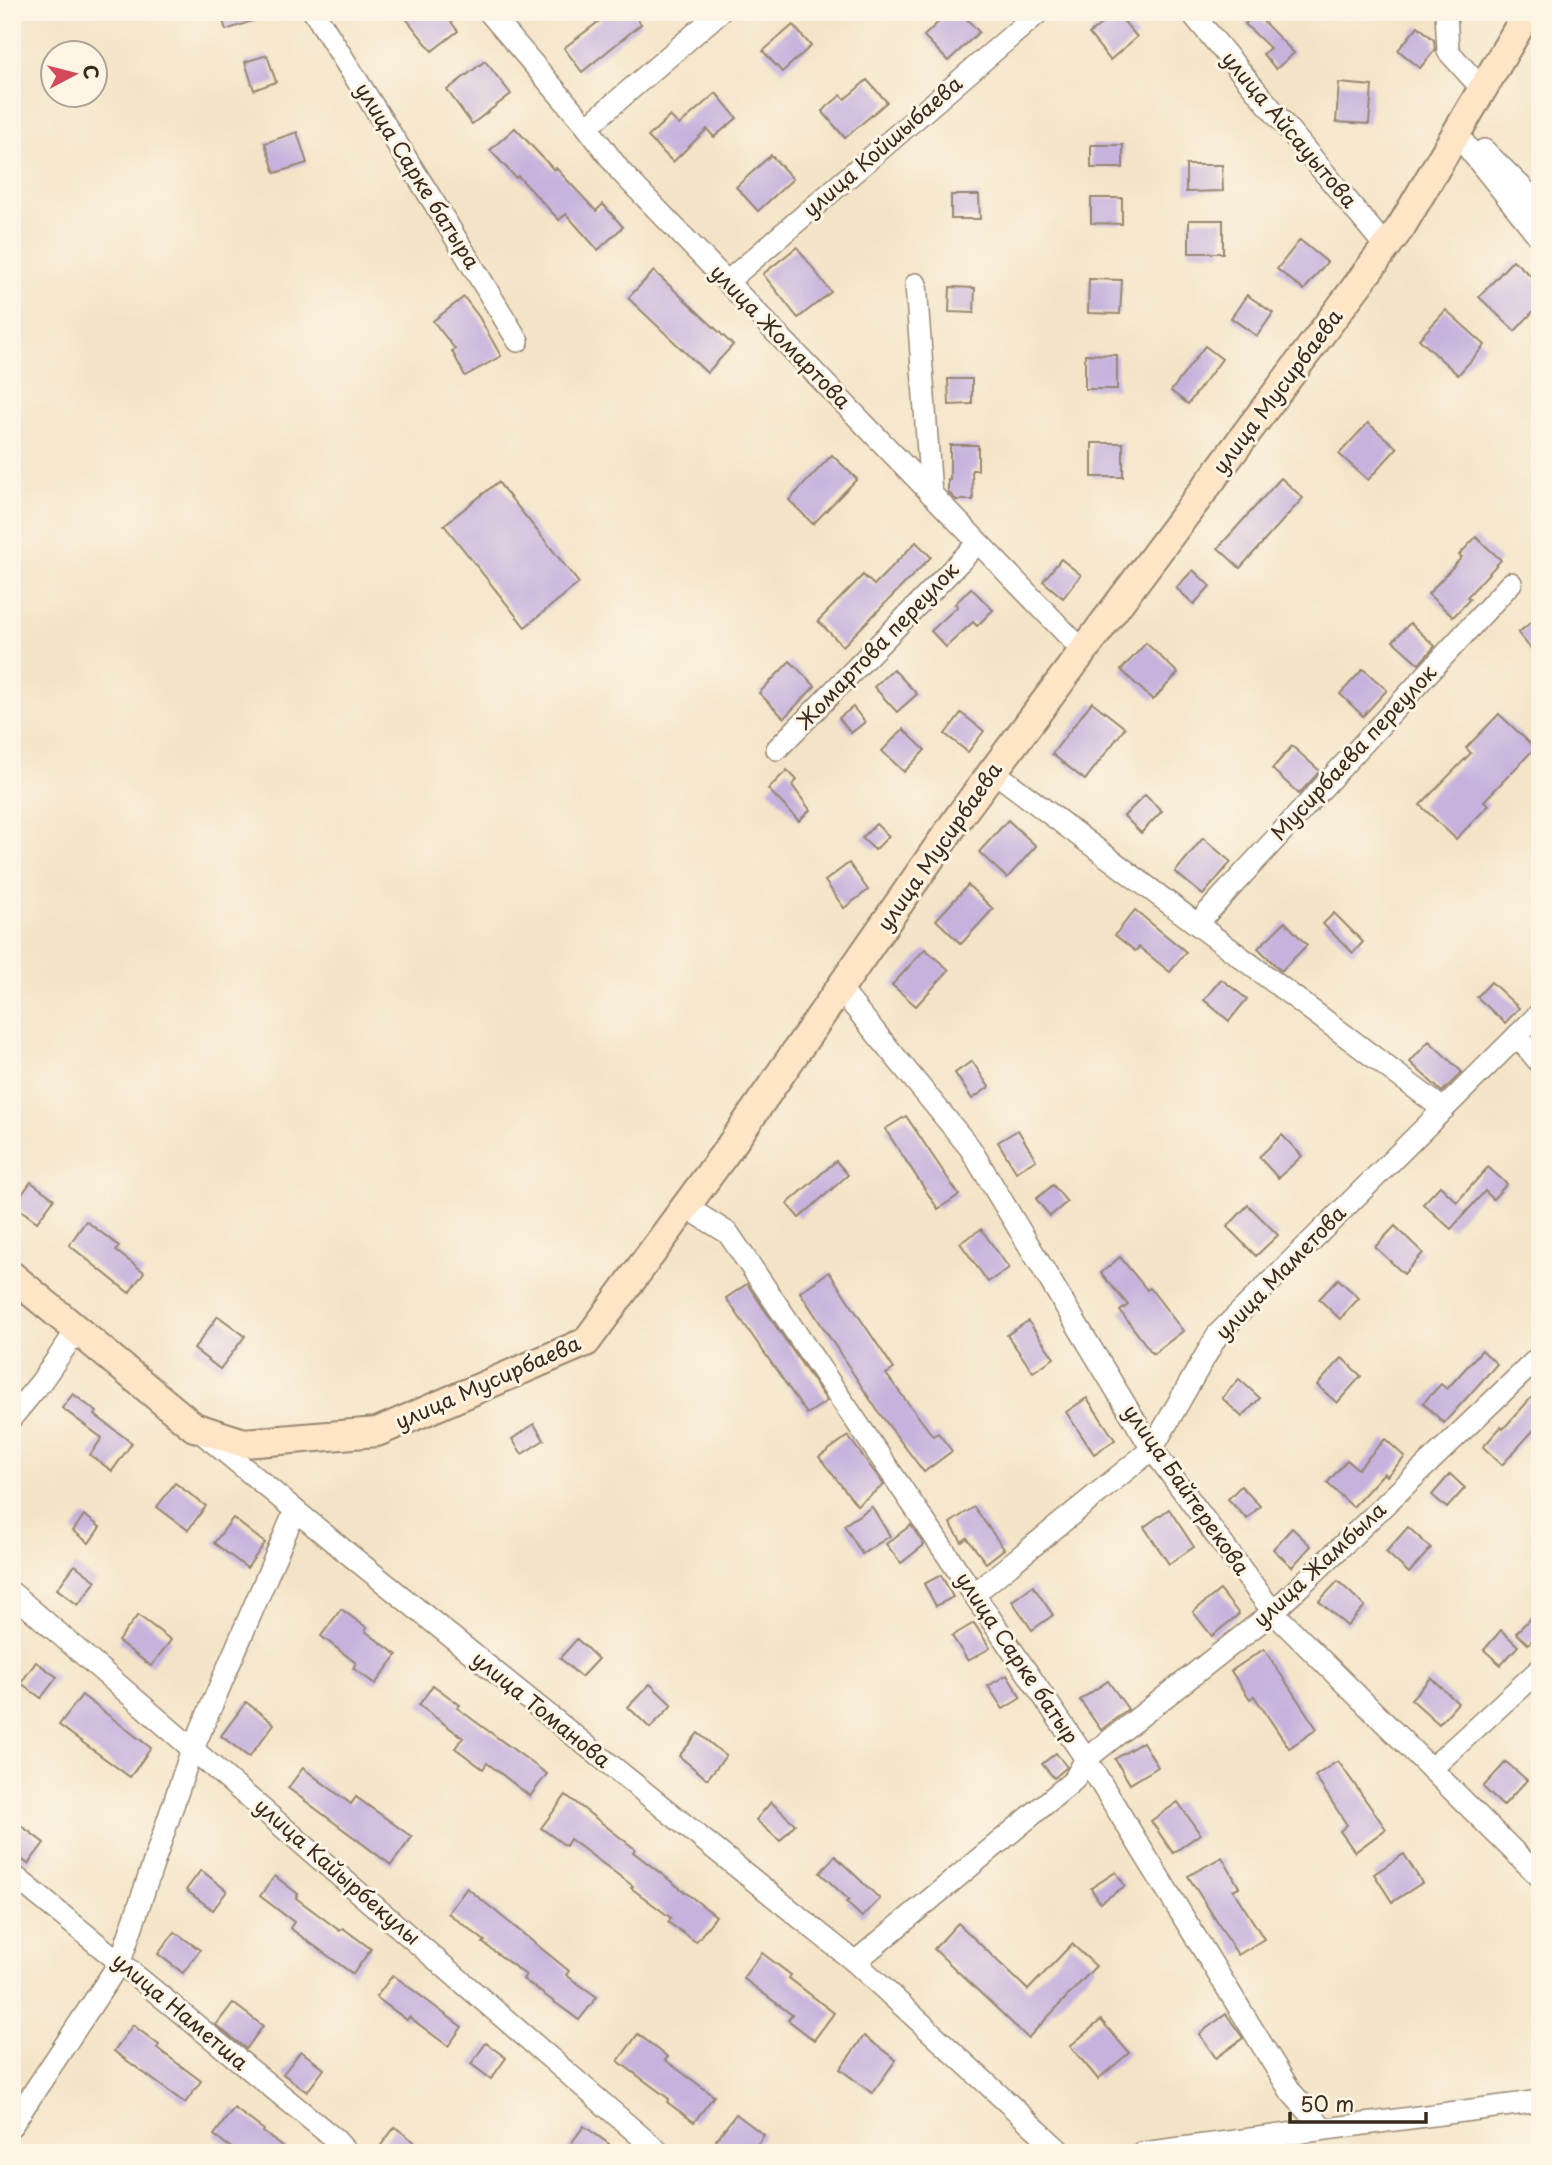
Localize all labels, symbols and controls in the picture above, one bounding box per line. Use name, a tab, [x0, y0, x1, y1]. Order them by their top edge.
north arrow	[38, 38, 108, 108]
street label: улица Айсауытова	[1215, 43, 1366, 214]
text: С	[77, 63, 107, 81]
street label: улица Койшыбаева	[795, 67, 968, 224]
street label: улица Сарке батыра	[348, 75, 489, 274]
street label: улица Жомартова	[704, 256, 859, 415]
street label: улица Мусирбаева	[1203, 301, 1349, 480]
street label: Жомартова переулок	[788, 553, 966, 736]
street label: Мусирбаева переулок	[1262, 656, 1443, 847]
street label: улица Мусирбаева	[868, 755, 1009, 937]
street label: улица Маметова	[1207, 1197, 1352, 1346]
street label: улица Мусирбаева	[389, 1326, 585, 1436]
street label: улица Байтерекова	[1117, 1397, 1259, 1581]
street label: улица Жамбыла	[1245, 1493, 1392, 1634]
street label: улица Сарке батыр	[949, 1564, 1088, 1749]
street label: улица Томанова	[466, 1642, 619, 1775]
street label: улица Кайырбекулы	[248, 1789, 428, 1952]
street label: улица Наметша	[106, 1944, 257, 2078]
scale bar	[1290, 2081, 1426, 2125]
text: 50 m	[1300, 2087, 1354, 2119]

